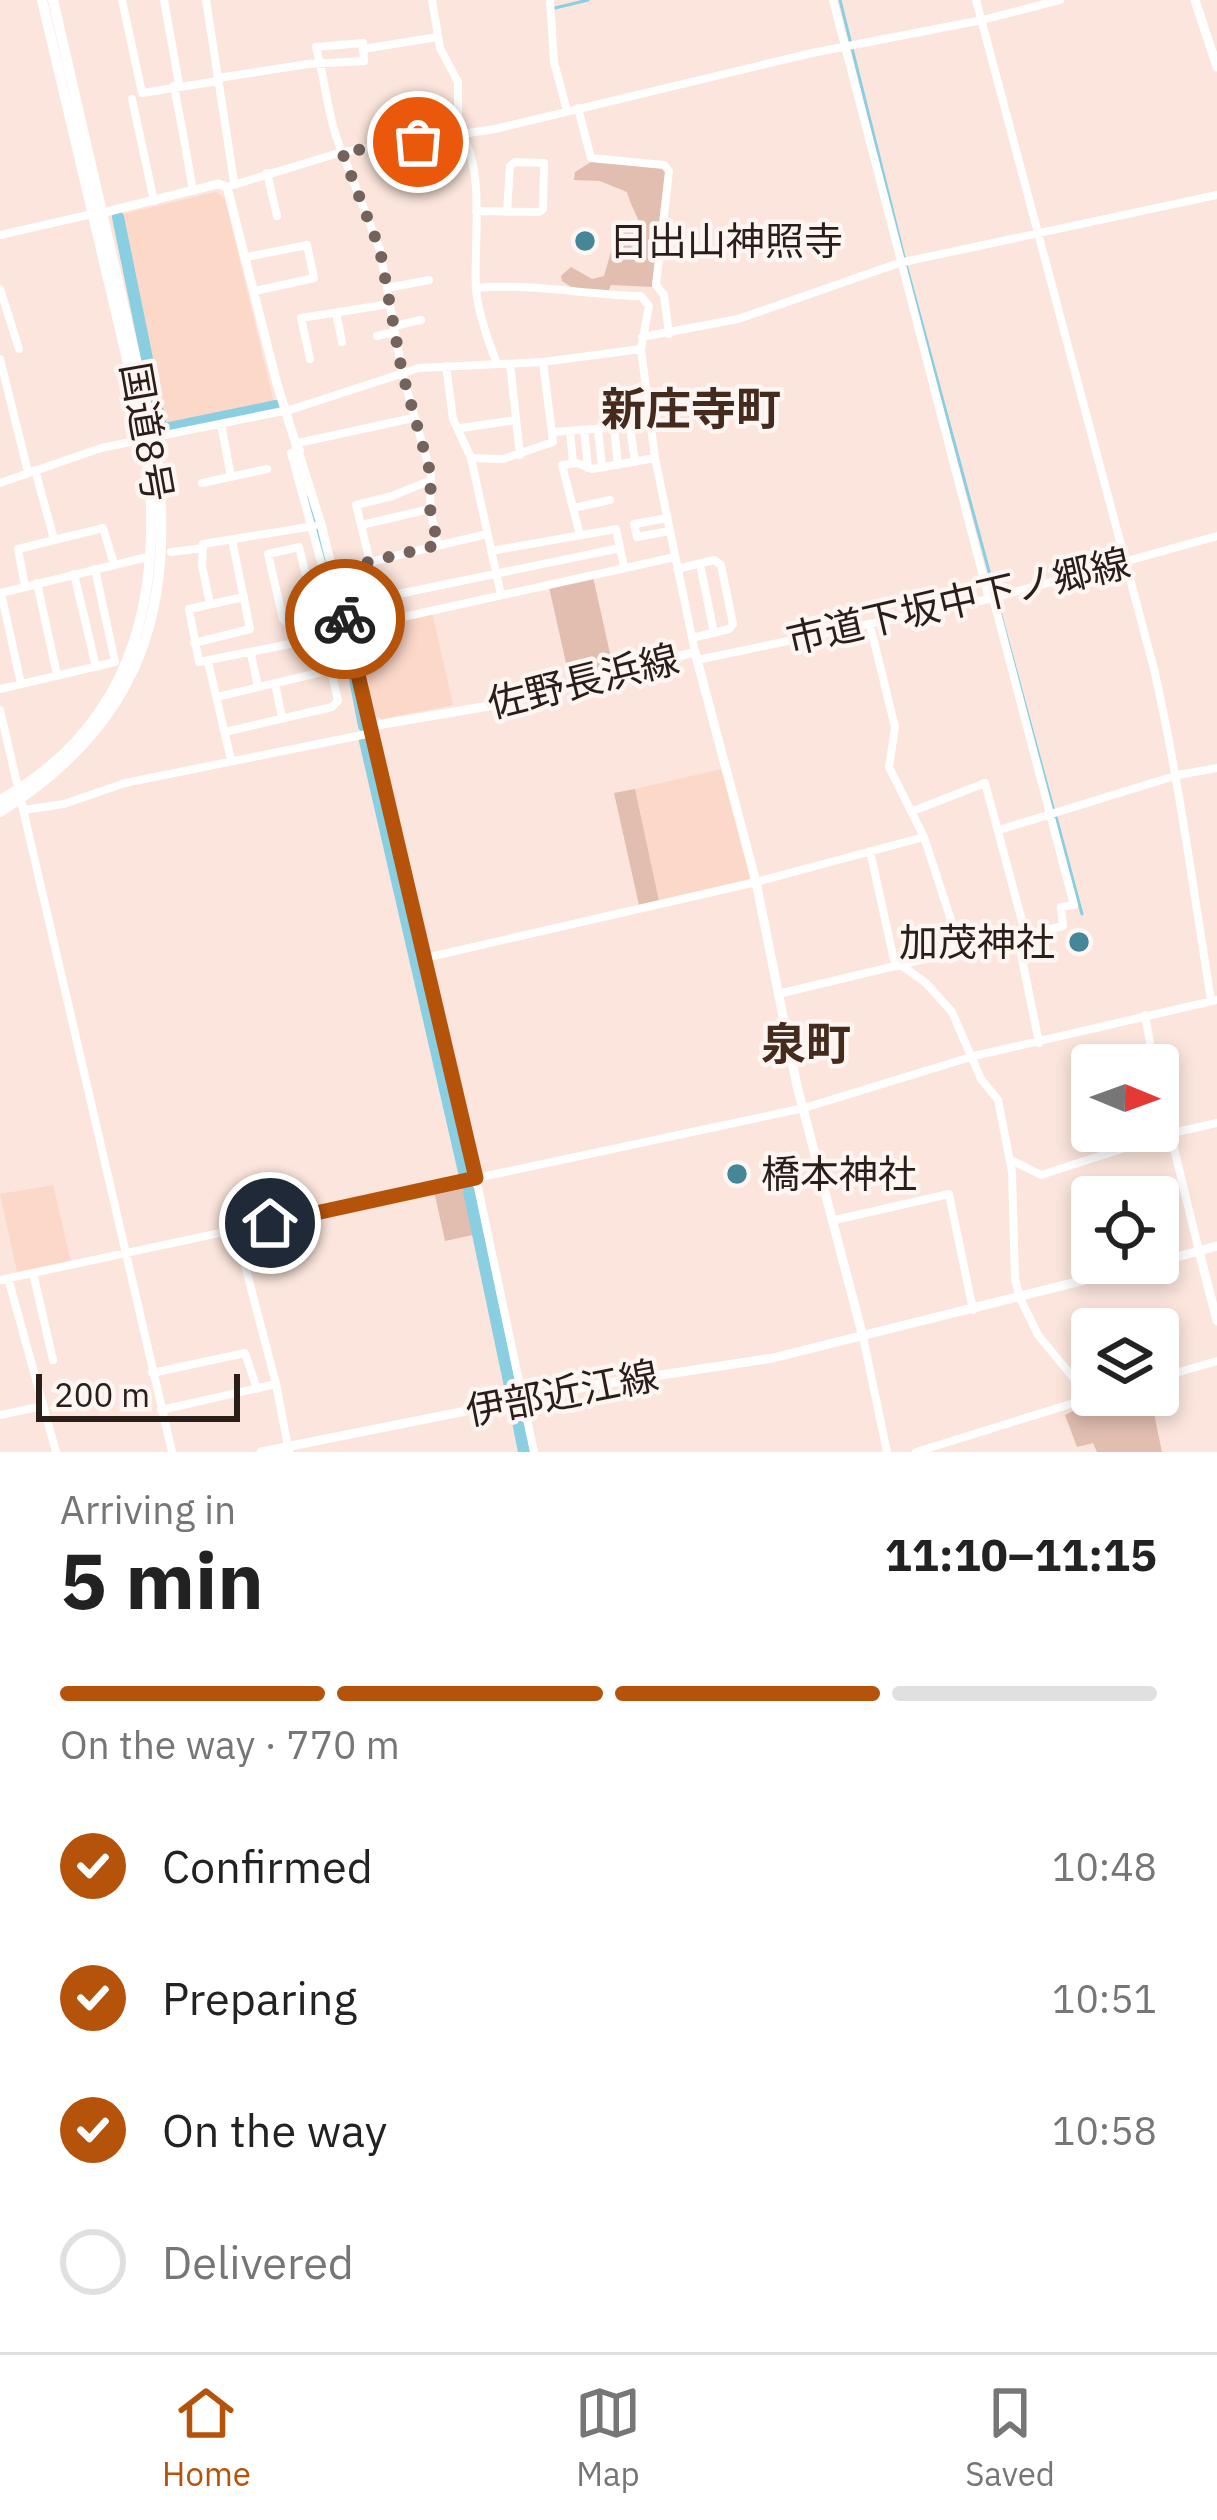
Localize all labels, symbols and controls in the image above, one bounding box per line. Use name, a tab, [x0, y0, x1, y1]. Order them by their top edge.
pin	[367, 91, 469, 193]
icon: bag	[385, 109, 451, 175]
place label: 日出山神照寺	[609, 215, 843, 266]
marker: 日出山神照寺	[572, 228, 598, 254]
street label: 国道8号	[110, 358, 185, 505]
district label: 新庄寺町	[601, 379, 781, 437]
street label: 市道下坂中下ノ郷線	[781, 536, 1135, 665]
courier	[285, 559, 405, 679]
icon: bike	[312, 586, 378, 652]
street label: 佐野長浜線	[482, 632, 684, 729]
place label: 加茂神社	[899, 916, 1055, 967]
marker: 加茂神社	[1066, 929, 1092, 955]
district label: 泉町	[761, 1014, 851, 1072]
north arrow	[1071, 1044, 1179, 1152]
map controls	[1071, 1044, 1179, 1416]
place label: 橋本神社	[761, 1148, 917, 1199]
marker: 橋本神社	[724, 1161, 750, 1187]
pin	[219, 1172, 321, 1274]
button: locate	[1071, 1176, 1179, 1284]
icon: home	[237, 1190, 303, 1256]
button: layers	[1071, 1308, 1179, 1416]
street label: 伊部近江線	[461, 1349, 662, 1436]
scale bar	[36, 1368, 240, 1421]
text: 200 m	[54, 1373, 150, 1416]
text: Arriving in	[60, 1484, 236, 1535]
text: 11:10–11:15	[885, 1525, 1157, 1583]
text: 5 min	[60, 1529, 264, 1630]
text: On the way · 770 m	[60, 1719, 400, 1770]
icon: check	[60, 1833, 126, 1899]
text: Confirmed	[162, 1837, 373, 1895]
text: 10:48	[1052, 1841, 1157, 1892]
icon: check	[60, 1965, 126, 2031]
text: Preparing	[162, 1969, 357, 2027]
text: 10:51	[1052, 1973, 1157, 2024]
icon: check	[60, 2097, 126, 2163]
text: On the way	[162, 2101, 387, 2159]
text: 10:58	[1052, 2105, 1157, 2156]
text: Delivered	[162, 2233, 354, 2291]
tab: Home	[162, 2380, 251, 2495]
tab: Map	[575, 2380, 641, 2495]
tab: Saved	[965, 2380, 1055, 2495]

